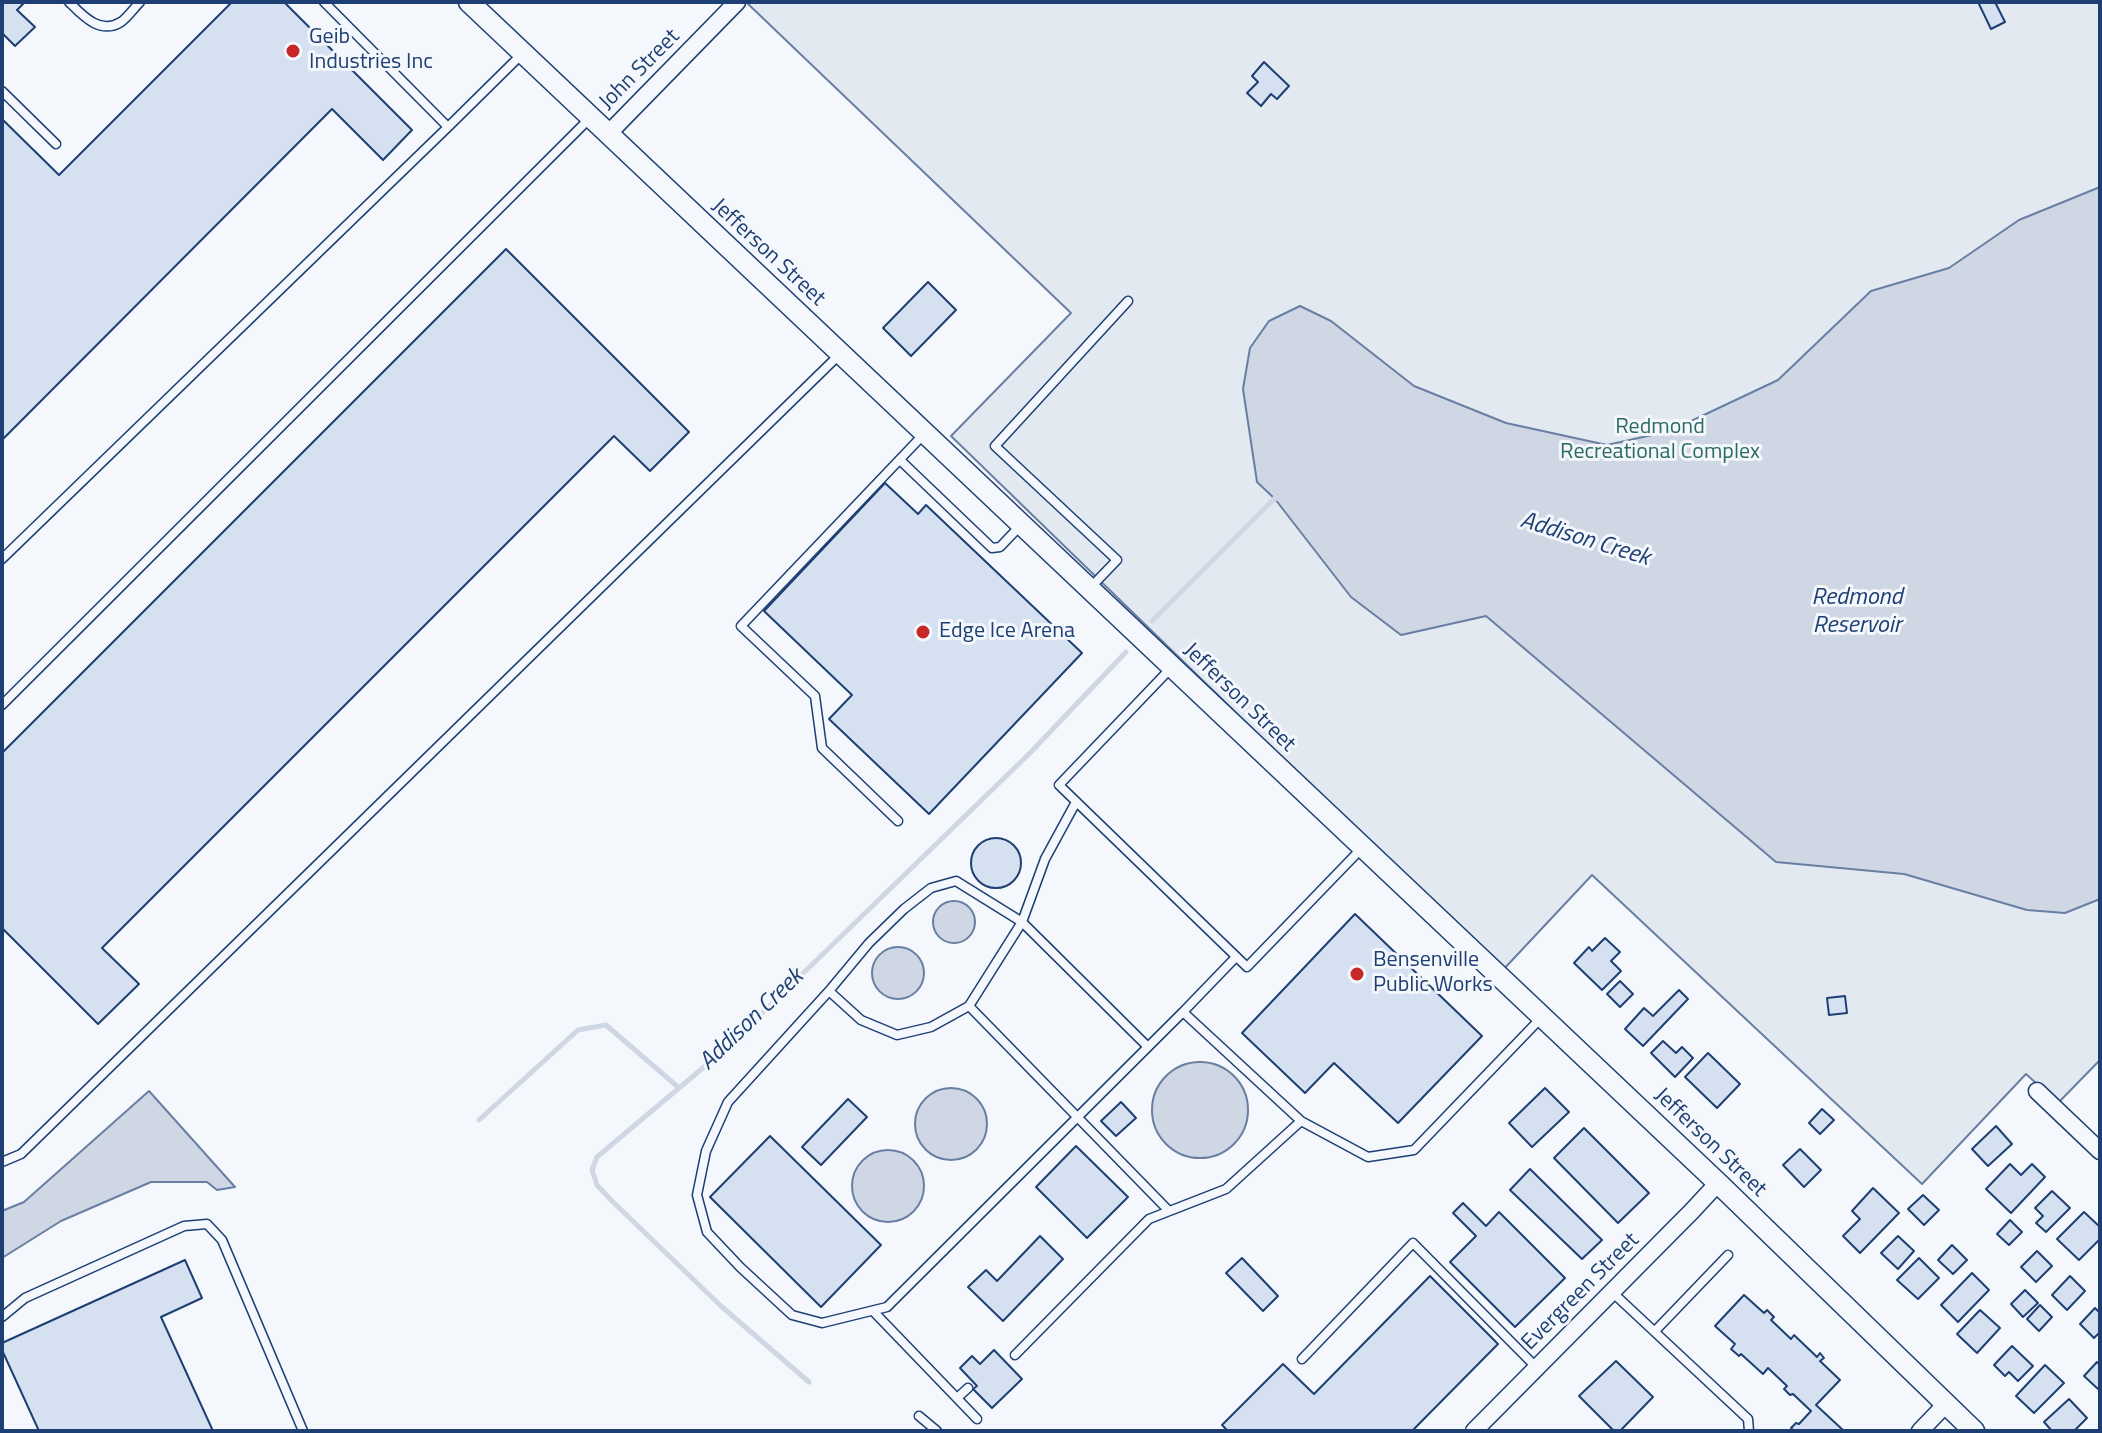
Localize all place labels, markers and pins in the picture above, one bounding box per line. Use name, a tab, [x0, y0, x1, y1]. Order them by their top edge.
place label: Geib Industries Inc	[309, 25, 433, 76]
marker: Geib Industries Inc	[284, 42, 302, 60]
place label: Edge Ice Arena	[939, 619, 1075, 645]
marker: Edge Ice Arena	[914, 623, 932, 641]
place label: Bensenville Public Works	[1373, 948, 1493, 1000]
marker: Bensenville Public Works	[1348, 965, 1366, 983]

